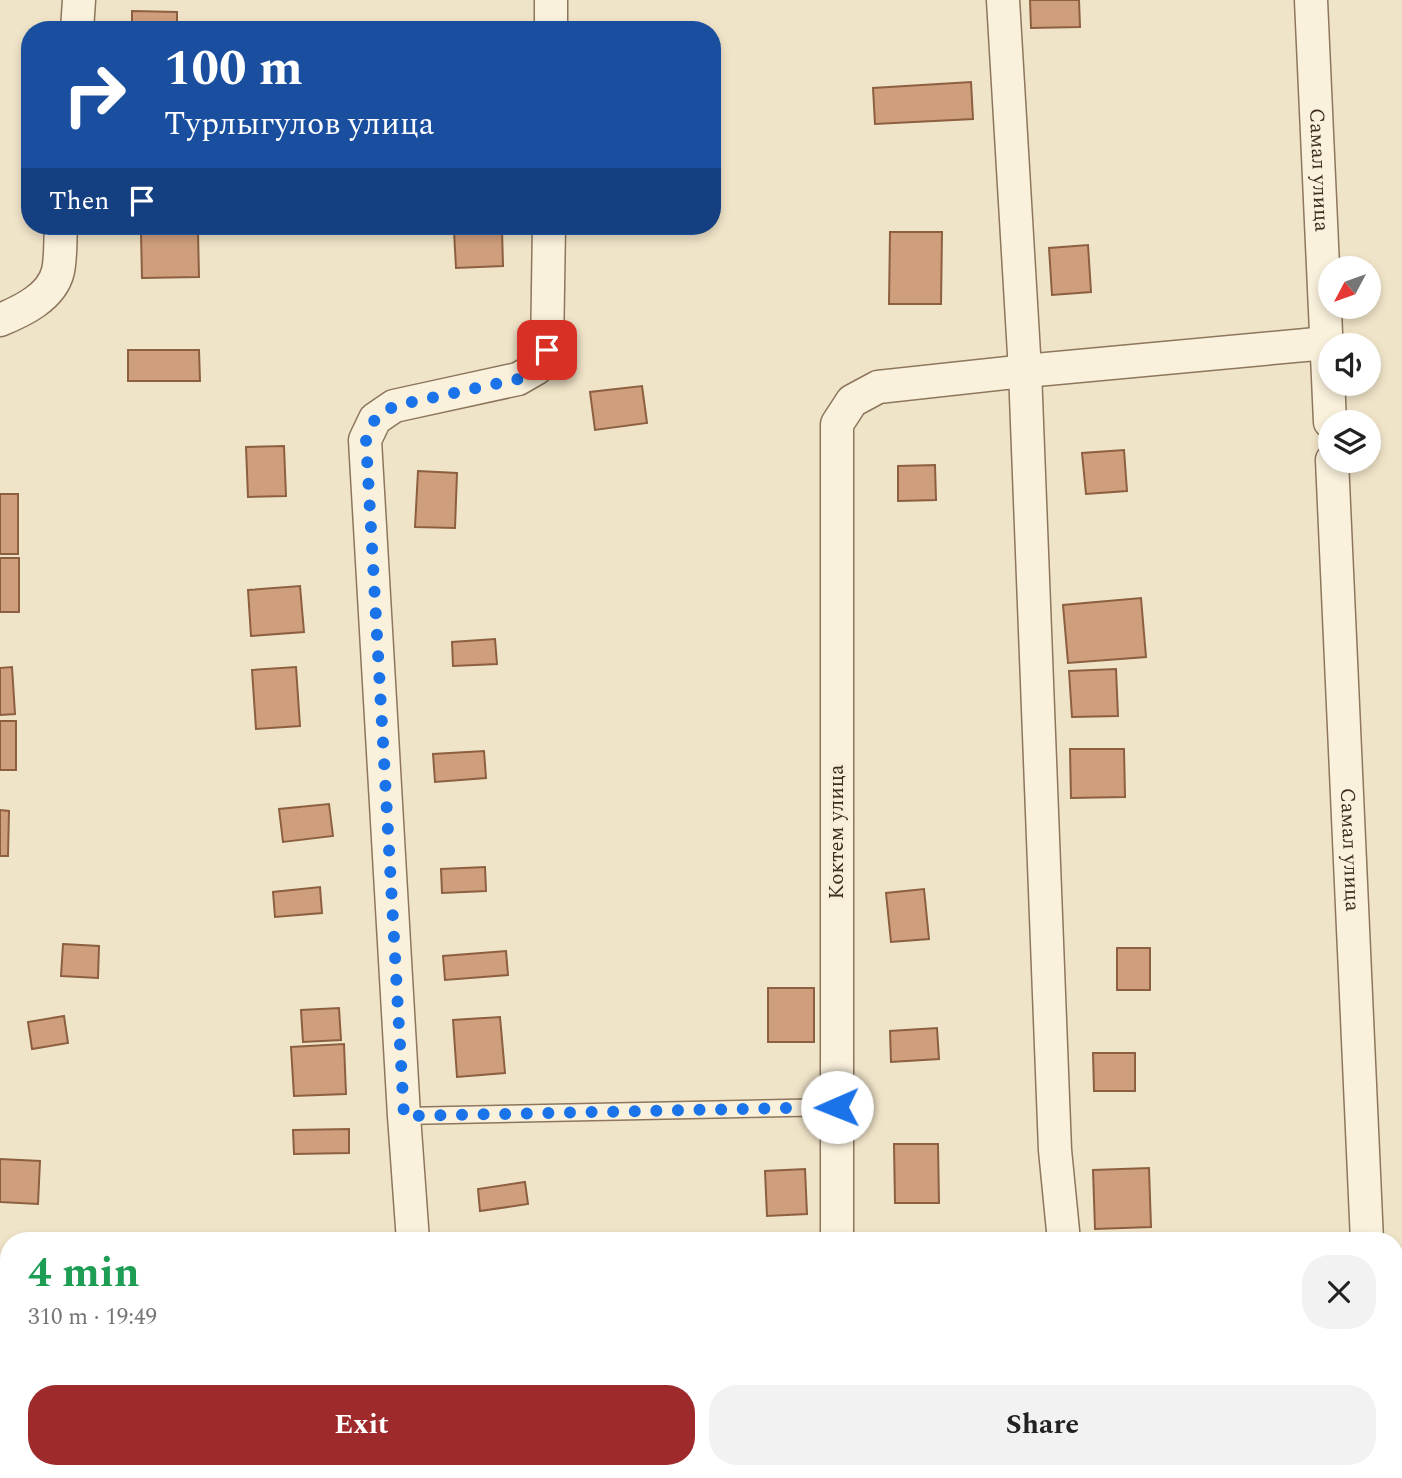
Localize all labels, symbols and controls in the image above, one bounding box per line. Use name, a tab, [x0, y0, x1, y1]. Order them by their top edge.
text: 100 m	[164, 32, 303, 107]
icon: right	[49, 49, 140, 140]
text: Турлыгулов улица	[164, 100, 434, 149]
street label: Самал улица	[1300, 107, 1337, 233]
text: Then	[49, 181, 109, 221]
icon: arrive	[123, 182, 161, 220]
north arrow	[1318, 256, 1381, 318]
map controls	[1318, 256, 1381, 473]
pin	[517, 320, 577, 380]
icon: arrive	[528, 331, 566, 369]
button: sound	[1318, 333, 1381, 396]
button: layers	[1318, 410, 1381, 473]
street label: Коктем улица	[821, 764, 853, 899]
street label: Самал улица	[1331, 787, 1368, 913]
position arrow	[800, 1070, 874, 1144]
text: 4 min	[28, 1242, 140, 1305]
button: close	[1302, 1255, 1376, 1329]
text: 310 m · 19:49	[28, 1300, 157, 1335]
button: Exit	[28, 1385, 695, 1465]
button: Share	[709, 1385, 1376, 1465]

